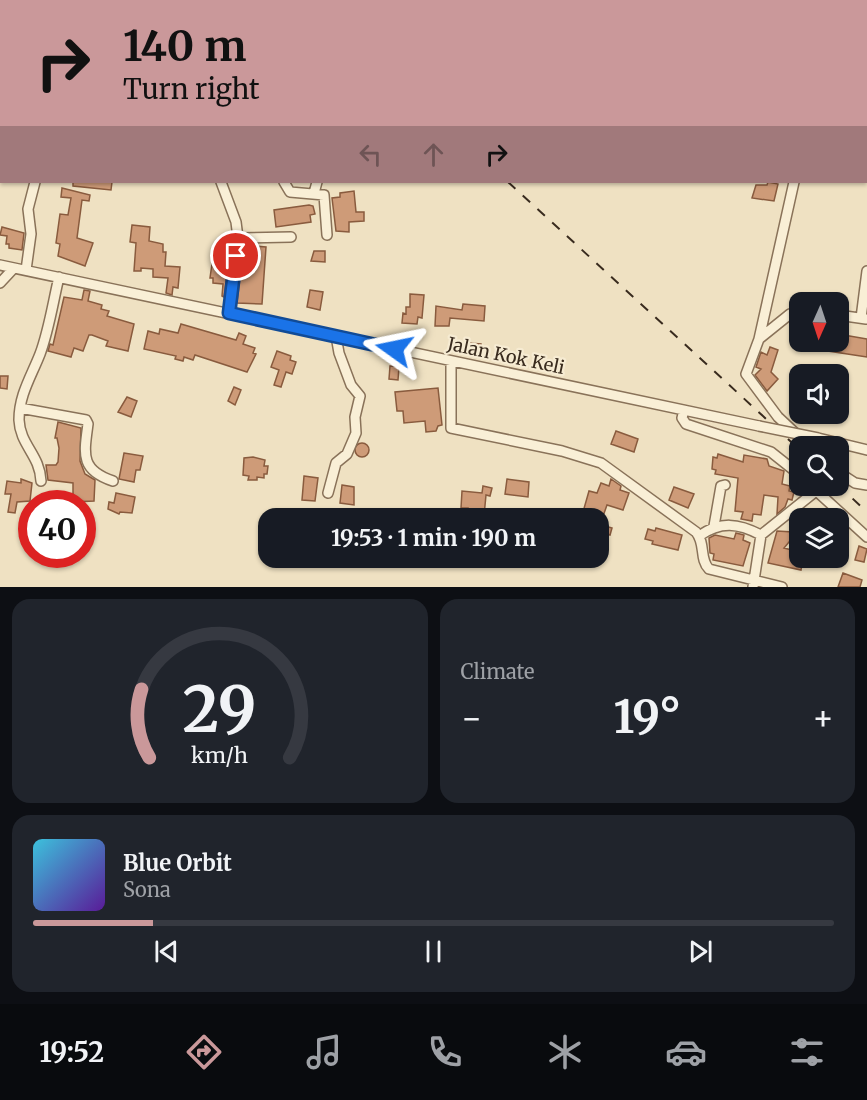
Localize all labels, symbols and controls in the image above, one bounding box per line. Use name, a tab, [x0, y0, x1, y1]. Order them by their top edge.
text: 140 m	[123, 20, 246, 72]
icon: right	[24, 24, 102, 102]
text: Turn right	[123, 72, 260, 106]
icon: left	[354, 138, 387, 171]
icon: ahead	[417, 138, 450, 171]
icon: right	[480, 138, 513, 171]
pin	[210, 230, 261, 281]
icon: arrive	[219, 239, 252, 272]
north arrow	[789, 292, 849, 352]
map controls	[789, 292, 849, 568]
position arrow	[362, 317, 426, 381]
street label: Jalan Kok Keli	[444, 332, 567, 379]
button: sound	[789, 364, 849, 424]
button: search	[789, 436, 849, 496]
speed limit sign: 40	[18, 490, 96, 568]
button: layers	[789, 508, 849, 568]
text: 19:53 · 1 min · 190 m	[331, 524, 536, 552]
text: Climate	[461, 659, 535, 684]
text: 29	[183, 671, 257, 749]
text: 19°	[614, 689, 681, 745]
text: −	[461, 698, 483, 739]
text: +	[812, 698, 834, 739]
text: km/h	[191, 742, 248, 769]
text: Blue Orbit	[123, 849, 232, 877]
text: Sona	[123, 877, 171, 902]
icon: previous	[150, 935, 183, 968]
icon: pause	[417, 935, 450, 968]
icon: next	[684, 935, 717, 968]
icon: directions	[183, 1031, 225, 1073]
icon: music	[303, 1031, 345, 1073]
icon: phone	[424, 1031, 466, 1073]
icon: climate	[544, 1031, 586, 1073]
icon: car	[665, 1031, 707, 1073]
icon: filters	[786, 1031, 828, 1073]
text: 19:52	[39, 1035, 104, 1069]

